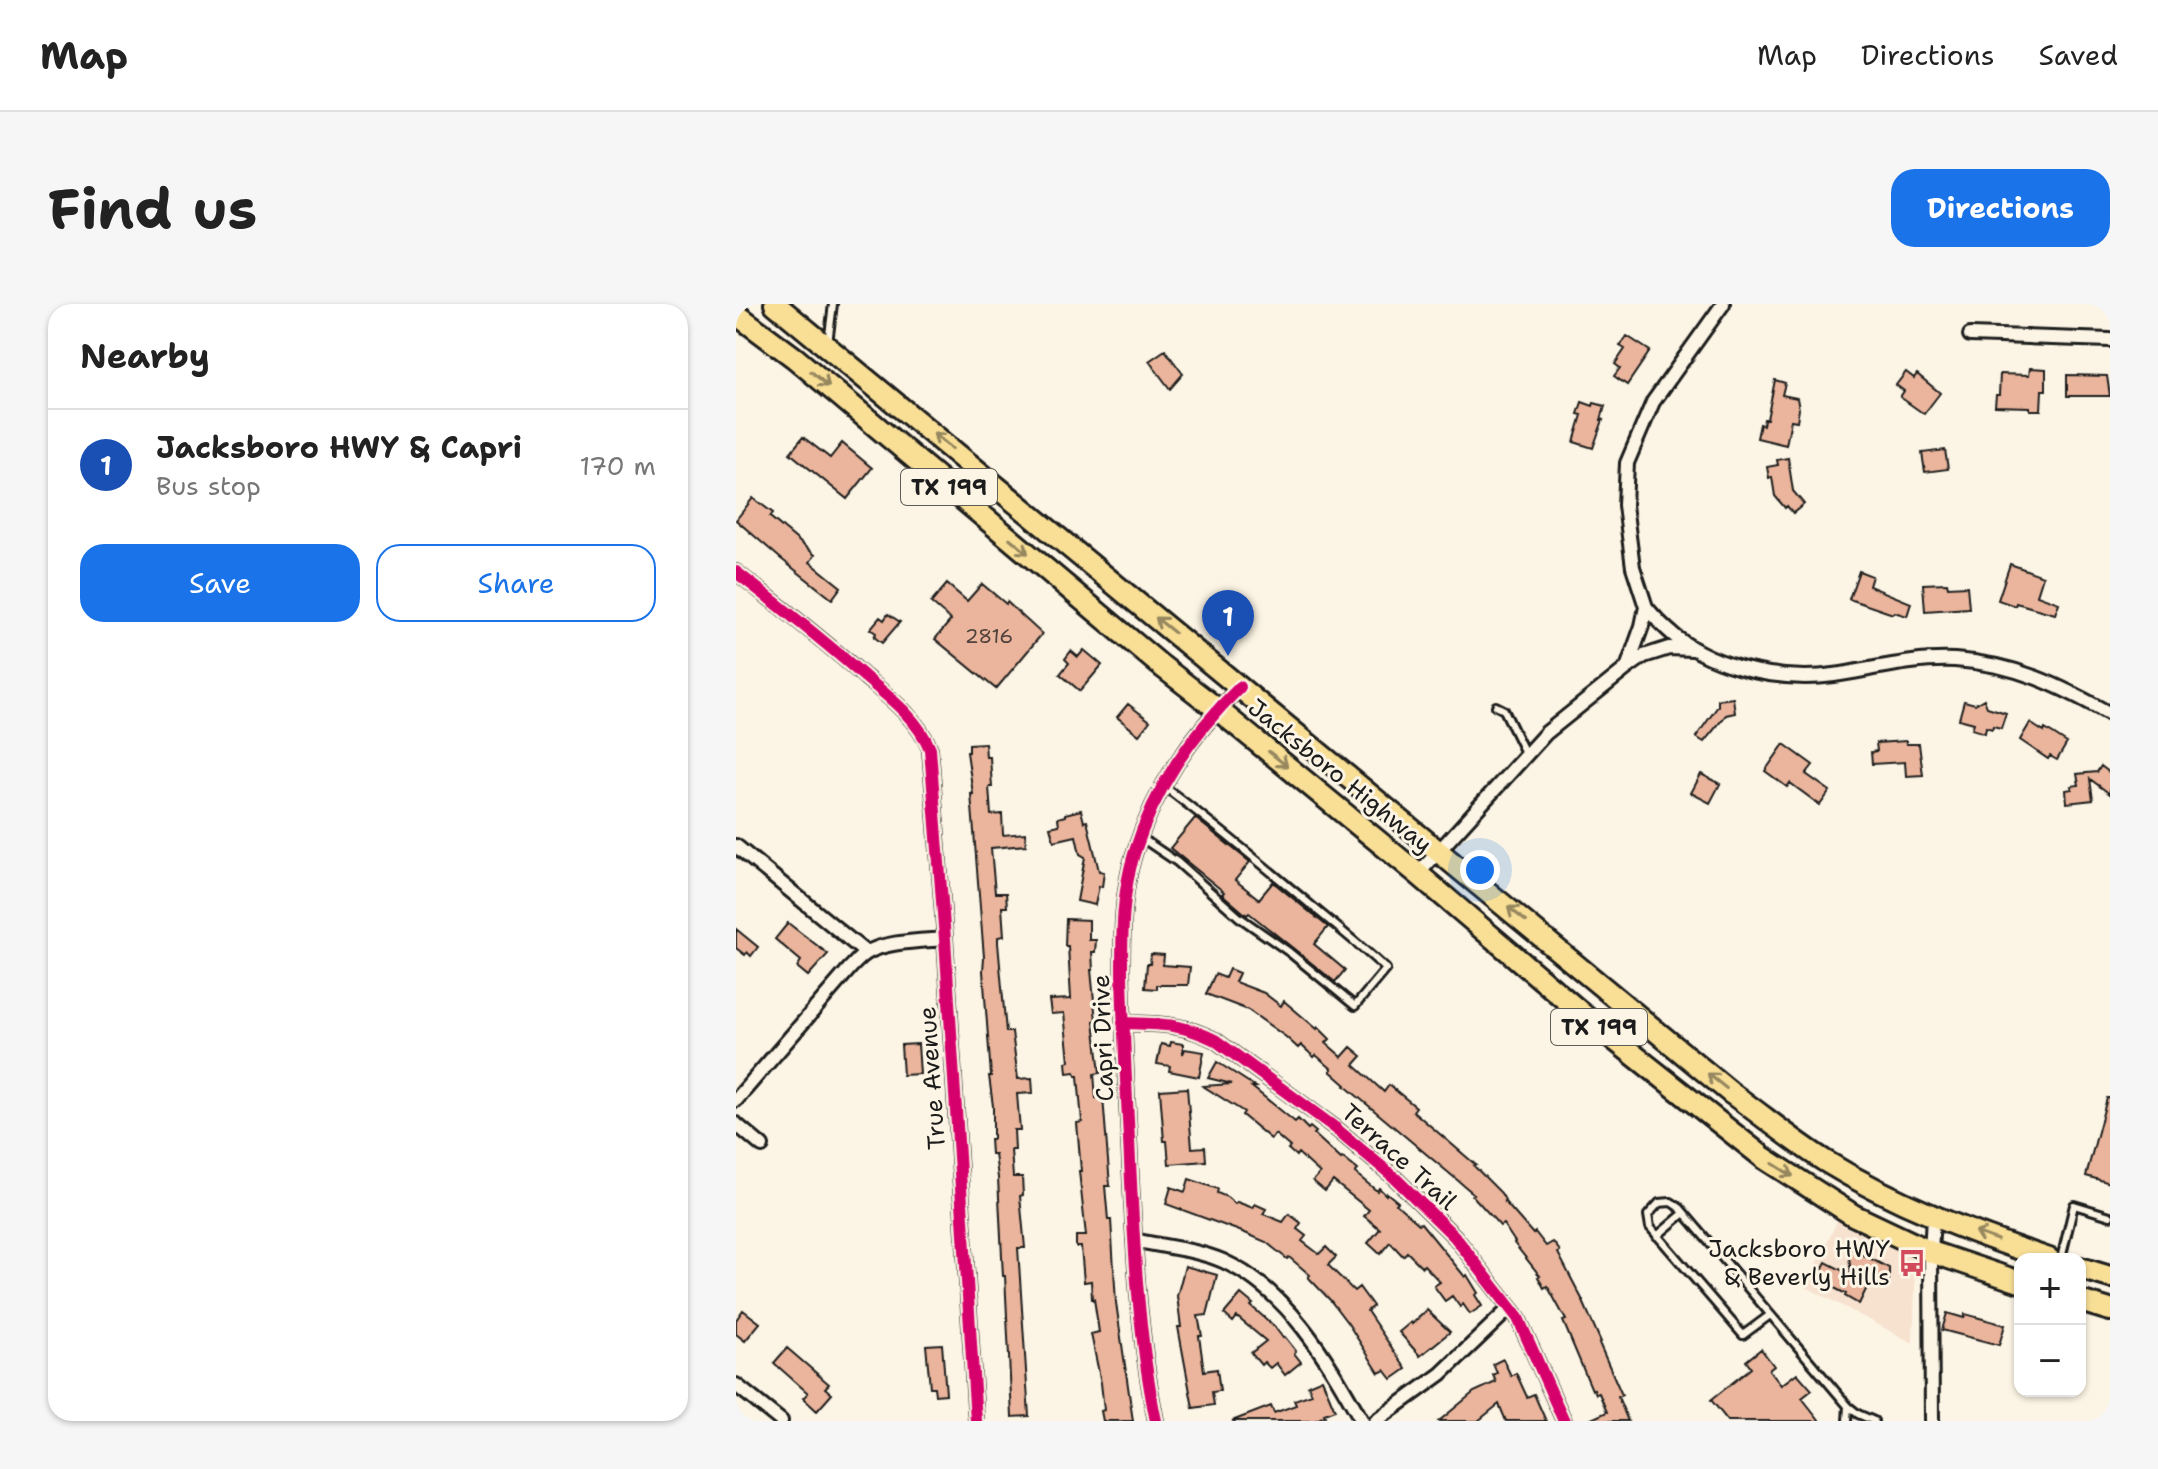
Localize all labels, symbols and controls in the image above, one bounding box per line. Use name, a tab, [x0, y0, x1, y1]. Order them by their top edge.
text: Map	[40, 30, 128, 81]
text: Map	[1757, 36, 1817, 74]
text: Directions	[1861, 36, 1995, 74]
text: Saved	[2039, 36, 2118, 74]
button: Directions	[1891, 169, 2110, 247]
text: Find us	[48, 171, 257, 246]
text: Nearby	[80, 333, 210, 379]
one-way arrow	[809, 370, 829, 388]
text: Jacksboro HWY & Capri	[156, 427, 522, 468]
one-way arrow	[933, 432, 954, 450]
text: 1	[100, 448, 112, 483]
text: 170 m	[579, 448, 656, 483]
text: Bus stop	[156, 468, 261, 503]
road number: TX 199	[901, 469, 997, 505]
one-way arrow	[1008, 537, 1028, 555]
button: Save	[80, 544, 360, 622]
button: Share	[376, 544, 656, 622]
pin: 1	[1202, 590, 1254, 656]
one-way arrow	[1155, 616, 1175, 634]
house number: 2816	[965, 623, 1013, 649]
street label: Jacksboro Highway	[1241, 692, 1439, 860]
one-way arrow	[1267, 750, 1288, 768]
your location	[1460, 850, 1500, 890]
one-way arrow	[1507, 906, 1528, 923]
street label: Capri Drive	[1085, 974, 1121, 1102]
street label: True Avenue	[911, 1005, 953, 1151]
road number: TX 199	[1551, 1009, 1647, 1045]
one-way arrow	[1707, 1072, 1728, 1090]
street label: Terrace Trail	[1334, 1097, 1464, 1218]
one-way arrow	[1771, 1163, 1794, 1179]
one-way arrow	[1974, 1228, 1999, 1242]
place label: Jacksboro HWY & Beverly Hills	[1708, 1233, 1891, 1293]
bus stop icon: Jacksboro HWY & Beverly Hills	[1897, 1248, 1927, 1278]
map controls	[2014, 1253, 2086, 1397]
button: +	[2014, 1253, 2086, 1325]
button: −	[2014, 1325, 2086, 1397]

